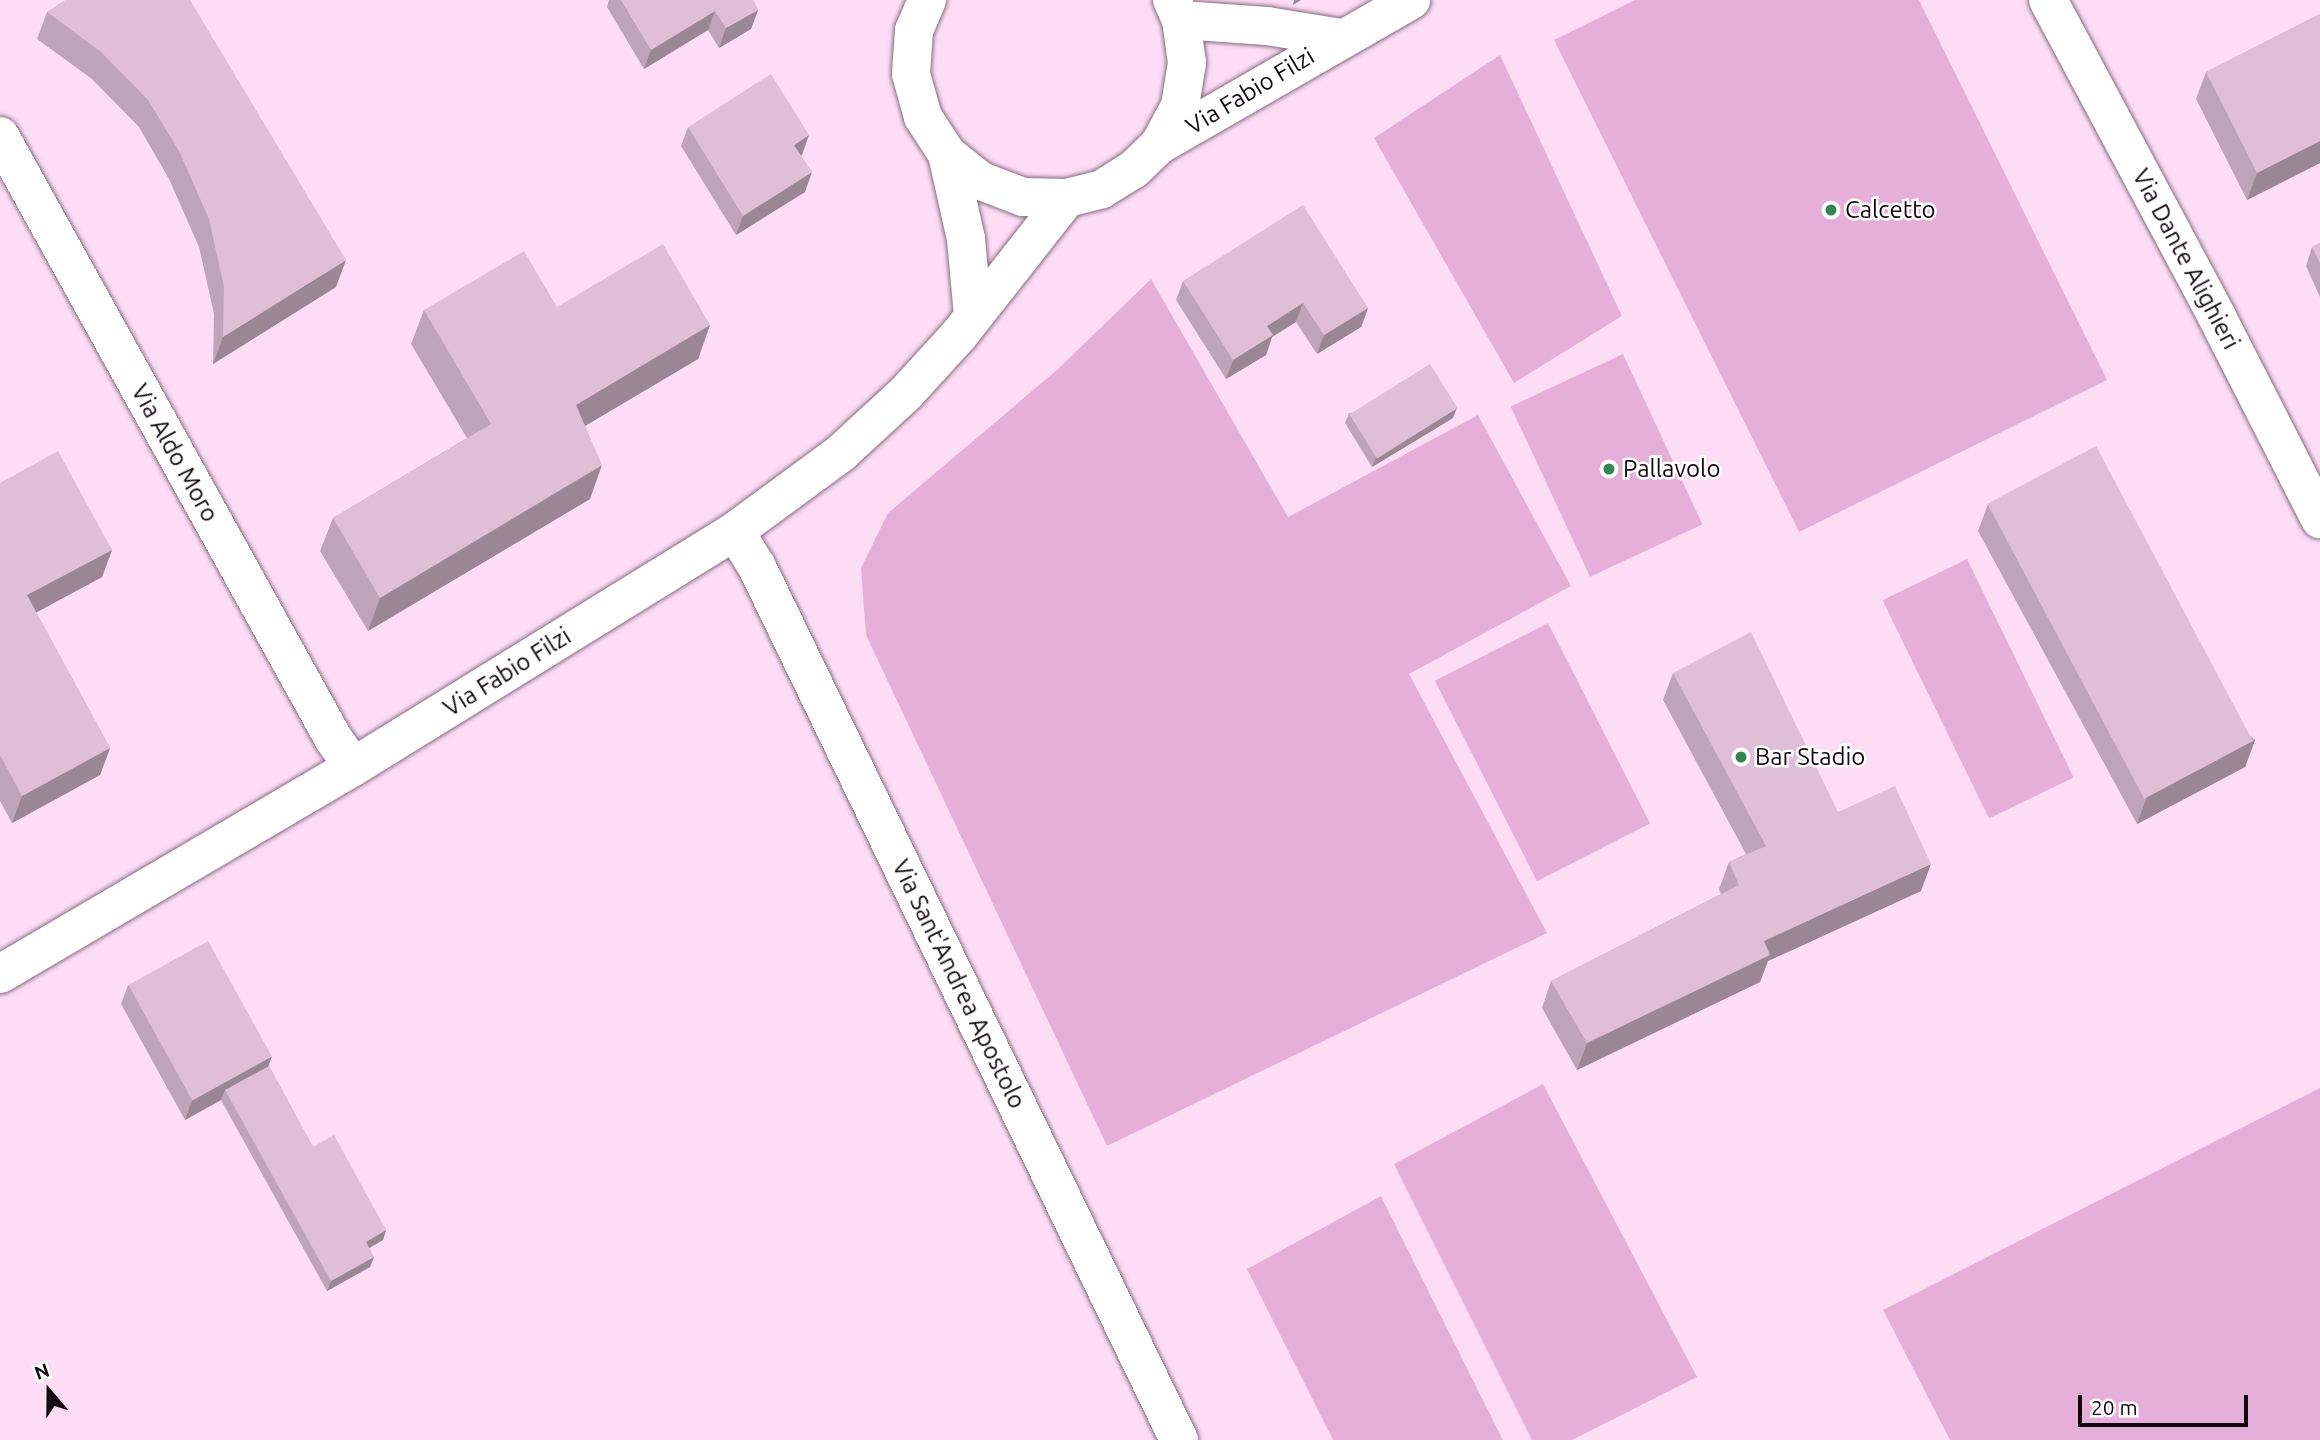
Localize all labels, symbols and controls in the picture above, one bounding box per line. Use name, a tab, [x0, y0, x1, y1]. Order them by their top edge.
street label: Via Fabio Filzi	[1181, 41, 1319, 141]
street label: Via Dante Alighieri	[2126, 164, 2246, 354]
place label: Calcetto	[1845, 196, 1936, 224]
marker: Calcetto	[1823, 202, 1839, 218]
street label: Via Aldo Moro	[125, 379, 225, 527]
place label: Pallavolo	[1623, 455, 1720, 483]
marker: Pallavolo	[1601, 461, 1617, 477]
street label: Via Fabio Filzi	[438, 621, 576, 723]
place label: Bar Stadio	[1755, 743, 1865, 771]
marker: Bar Stadio	[1733, 749, 1749, 765]
street label: Via Sant'Andrea Apostolo	[886, 855, 1032, 1113]
north arrow	[14, 1356, 84, 1426]
text: N	[31, 1359, 52, 1384]
scale bar	[2082, 1380, 2252, 1424]
text: 20 m	[2091, 1395, 2138, 1419]

